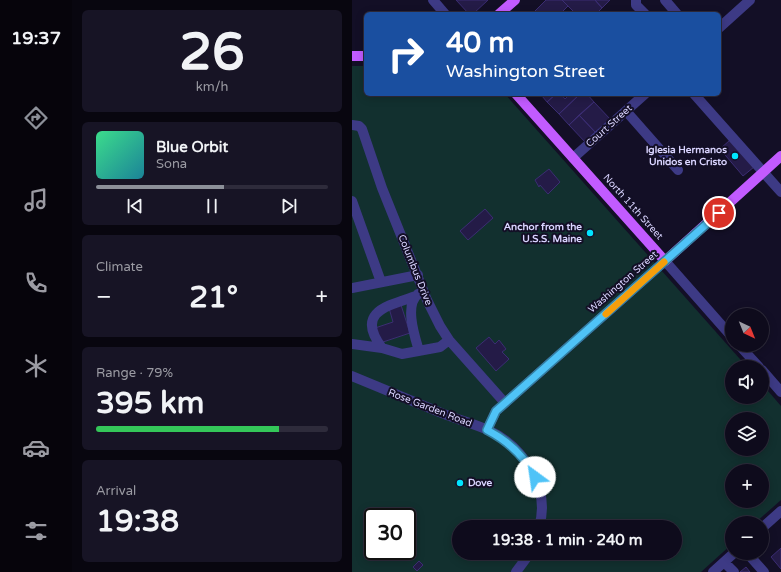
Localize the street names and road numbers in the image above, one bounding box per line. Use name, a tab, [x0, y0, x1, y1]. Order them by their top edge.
street label: Court Street	[584, 102, 635, 150]
street label: North 11th Street	[600, 172, 666, 242]
street label: Columbus Drive	[395, 233, 435, 307]
street label: Washington Street	[586, 248, 660, 315]
street label: Rose Garden Road	[386, 386, 474, 430]

